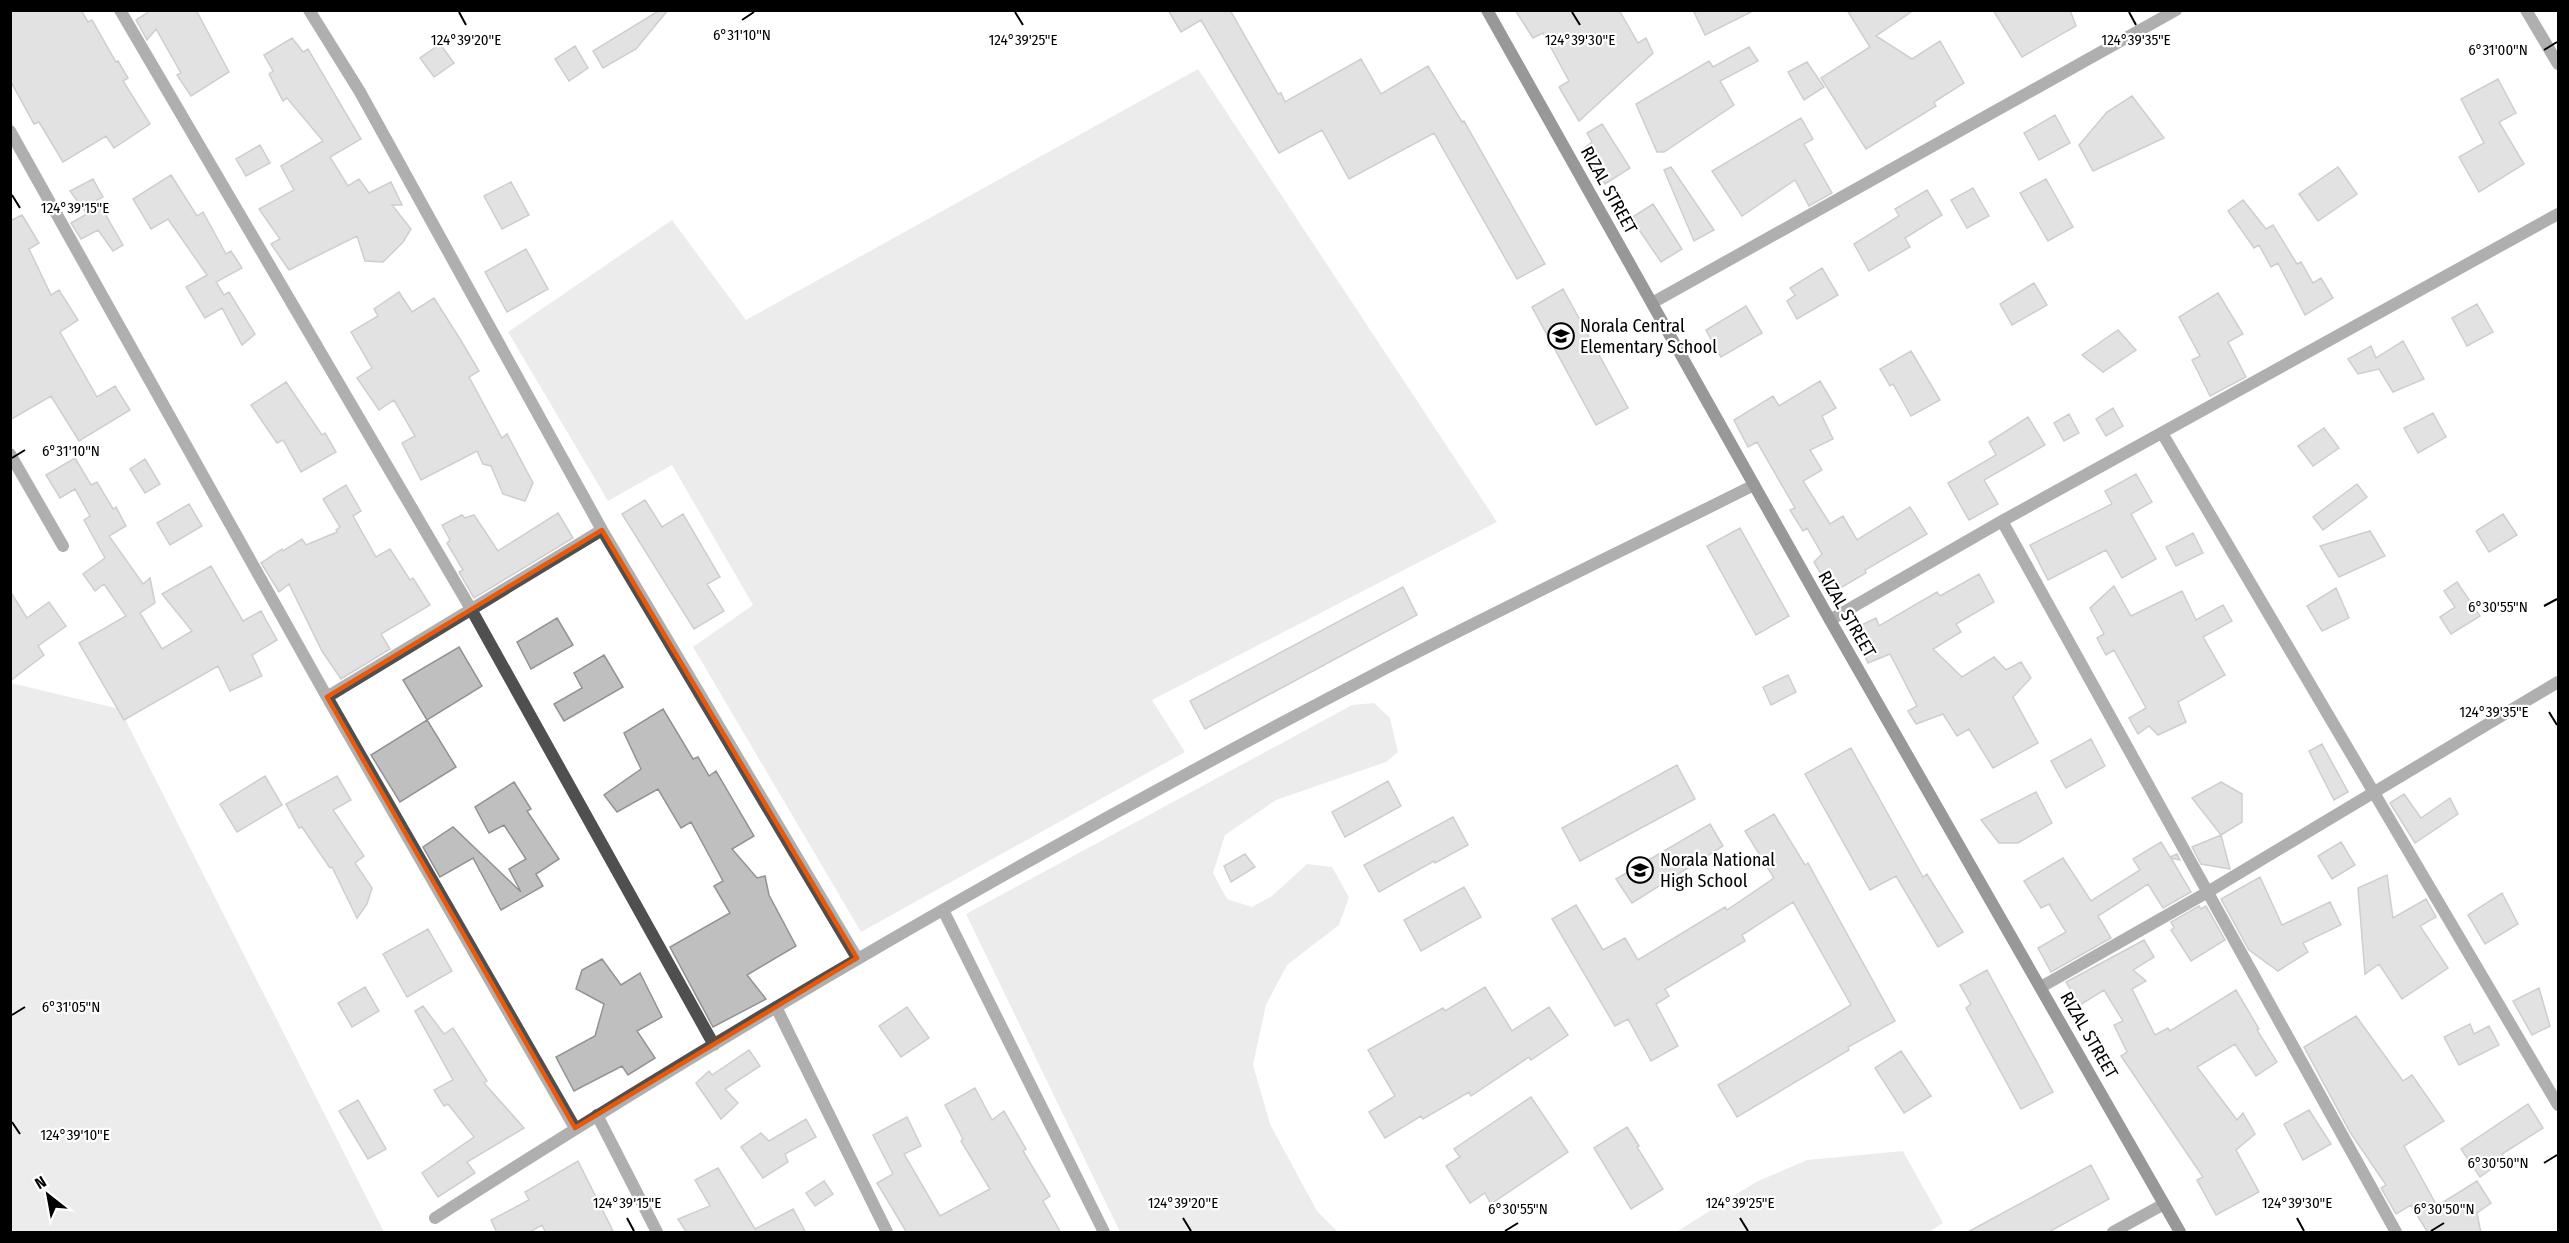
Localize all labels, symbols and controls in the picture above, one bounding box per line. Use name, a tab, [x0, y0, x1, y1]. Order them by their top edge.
text: 6°31'10"N	[713, 26, 771, 44]
text: 124°39'20"E	[431, 31, 501, 49]
text: 124°39'25"E	[988, 31, 1058, 49]
text: 124°39'30"E	[1545, 31, 1615, 49]
text: 124°39'35"E	[2101, 31, 2171, 49]
text: 6°31'00"N	[2468, 41, 2528, 59]
street label: RIZAL STREET	[1576, 142, 1642, 238]
text: 124°39'15"E	[41, 199, 109, 217]
place label: Norala Central Elementary School	[1580, 315, 1717, 358]
school or university icon: Norala Central Elementary School	[1546, 321, 1576, 351]
text: 6°31'10"N	[42, 442, 100, 460]
street label: RIZAL STREET	[1813, 567, 1881, 662]
text: 6°30'55"N	[2468, 598, 2528, 616]
text: 124°39'35"E	[2459, 703, 2529, 721]
place label: Norala National High School	[1660, 849, 1775, 892]
school or university icon: Norala National High School	[1625, 855, 1655, 885]
street label: RIZAL STREET	[2055, 988, 2123, 1083]
text: 6°31'05"N	[42, 998, 100, 1016]
text: 124°39'10"E	[40, 1126, 110, 1144]
text: 6°30'50"N	[2467, 1154, 2529, 1172]
north arrow	[18, 1165, 78, 1225]
text: N	[32, 1172, 50, 1193]
text: 124°39'15"E	[593, 1194, 661, 1212]
text: 124°39'20"E	[1148, 1194, 1218, 1212]
text: 124°39'25"E	[1705, 1194, 1775, 1212]
text: 124°39'30"E	[2262, 1194, 2332, 1212]
text: 6°30'55"N	[1488, 1200, 1548, 1218]
text: 6°30'50"N	[2413, 1200, 2475, 1218]

